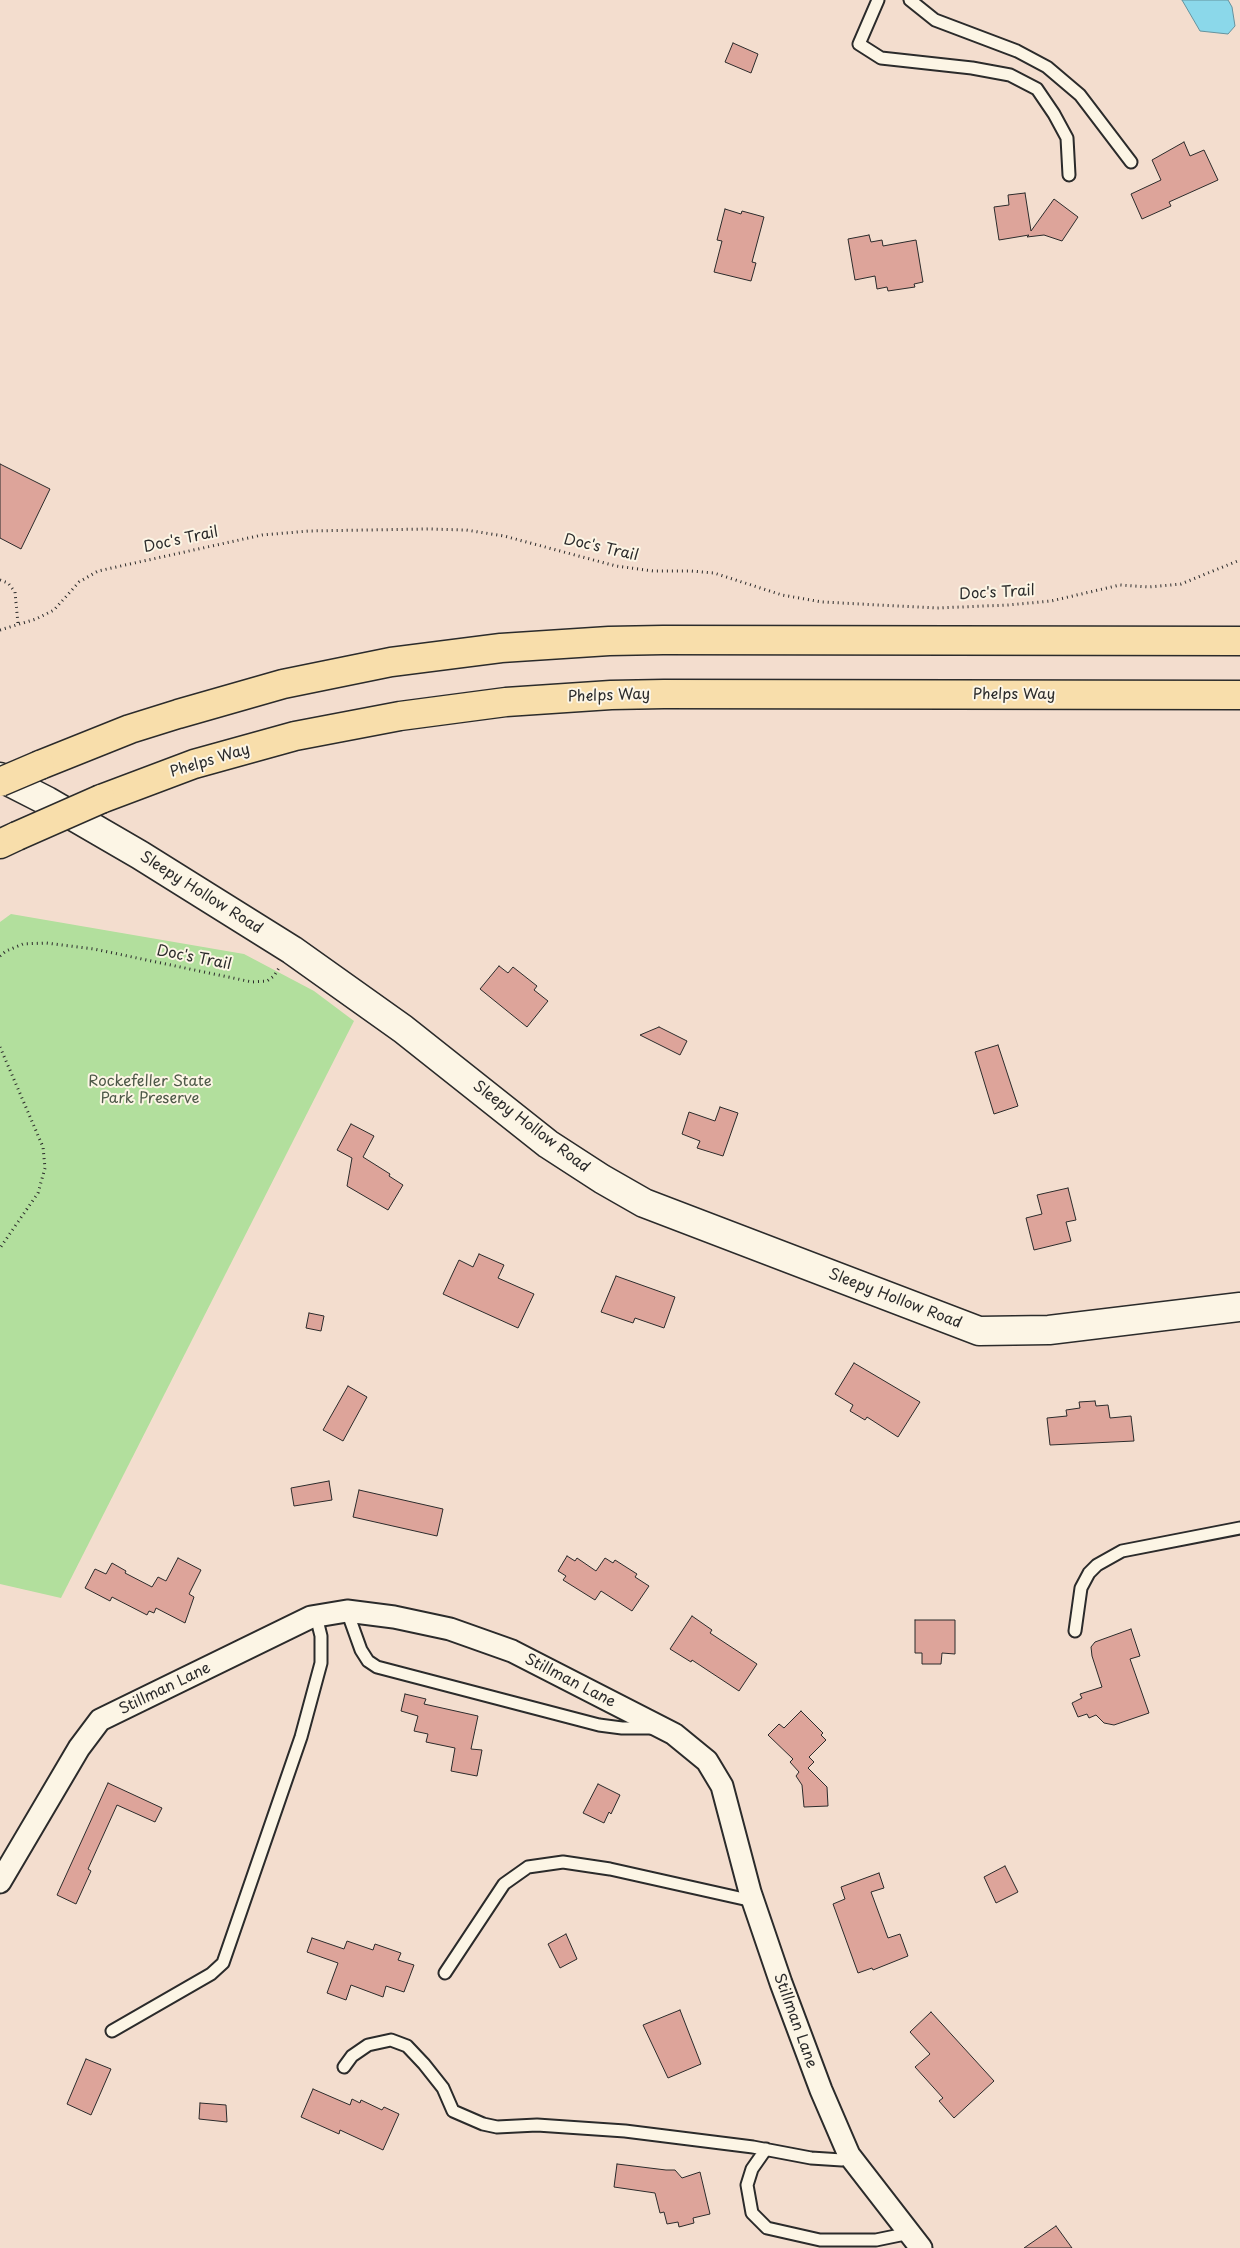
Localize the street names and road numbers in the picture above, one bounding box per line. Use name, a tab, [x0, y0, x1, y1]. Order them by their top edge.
street label: Doc's Trail	[142, 523, 220, 557]
street label: Doc's Trail	[562, 531, 640, 565]
street label: Doc's Trail	[959, 582, 1035, 604]
street label: Phelps Way	[567, 686, 651, 706]
street label: Phelps Way	[973, 686, 1055, 704]
street label: Phelps Way	[168, 740, 252, 782]
street label: Sleepy Hollow Road	[136, 848, 266, 938]
street label: Doc's Trail	[155, 942, 233, 974]
street label: Sleepy Hollow Road	[469, 1077, 593, 1177]
street label: Sleepy Hollow Road	[826, 1265, 964, 1333]
street label: Stillman Lane	[522, 1650, 618, 1712]
street label: Stillman Lane	[116, 1659, 214, 1719]
street label: Stillman Lane	[770, 1971, 820, 2071]

